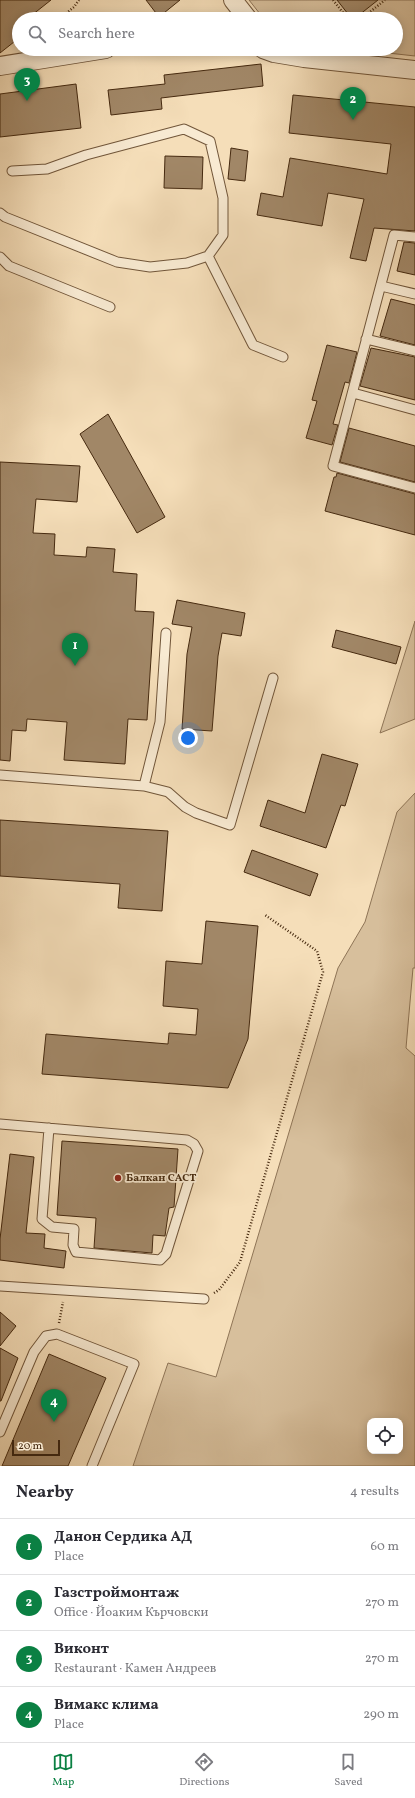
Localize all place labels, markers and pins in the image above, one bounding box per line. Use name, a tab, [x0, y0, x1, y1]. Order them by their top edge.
pin: 3	[14, 68, 40, 101]
pin: 2	[340, 87, 366, 120]
pin: 1	[62, 633, 88, 666]
place label: Балкан САСТ	[126, 1171, 196, 1186]
marker: Балкан САСТ	[113, 1173, 123, 1183]
pin: 4	[41, 1389, 67, 1422]

